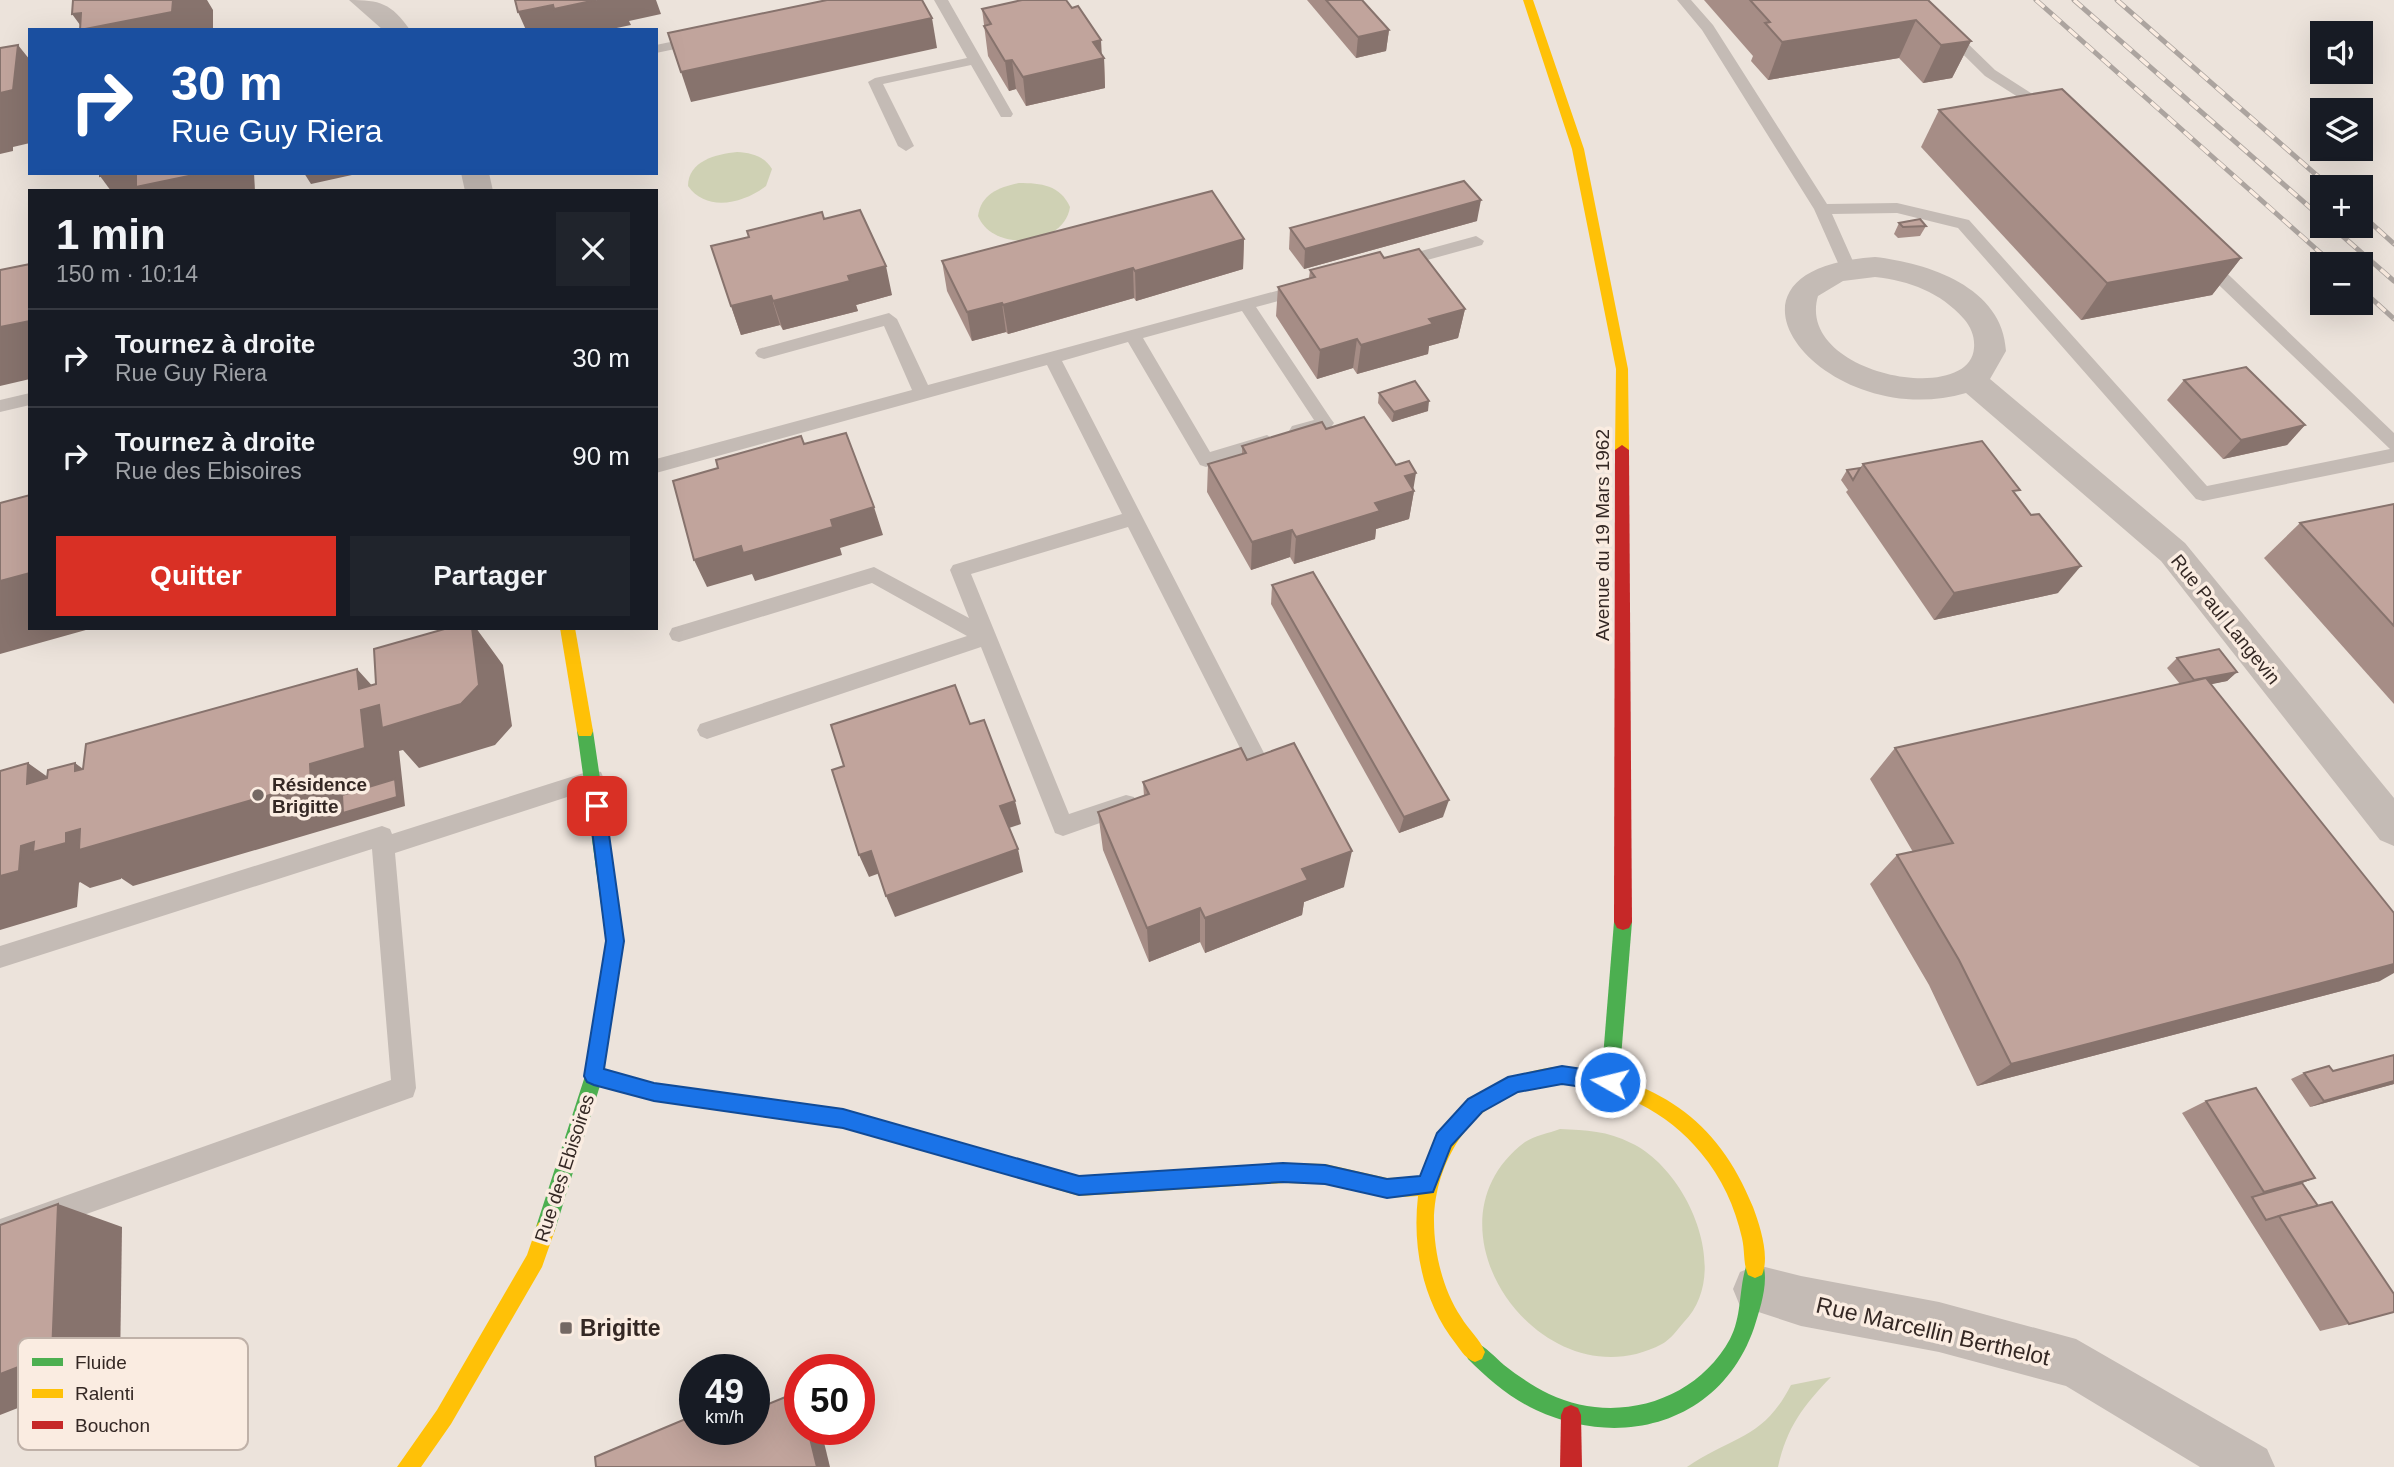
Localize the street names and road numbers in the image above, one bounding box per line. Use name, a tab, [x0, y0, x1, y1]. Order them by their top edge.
street label: Avenue du 19 Mars 1962	[1592, 429, 1613, 641]
street label: Rue Paul Langevin	[2167, 550, 2284, 688]
street label: Rue des Ebisoires	[531, 1092, 598, 1245]
street label: Rue Marcellin Berthelot	[1814, 1291, 2053, 1371]

